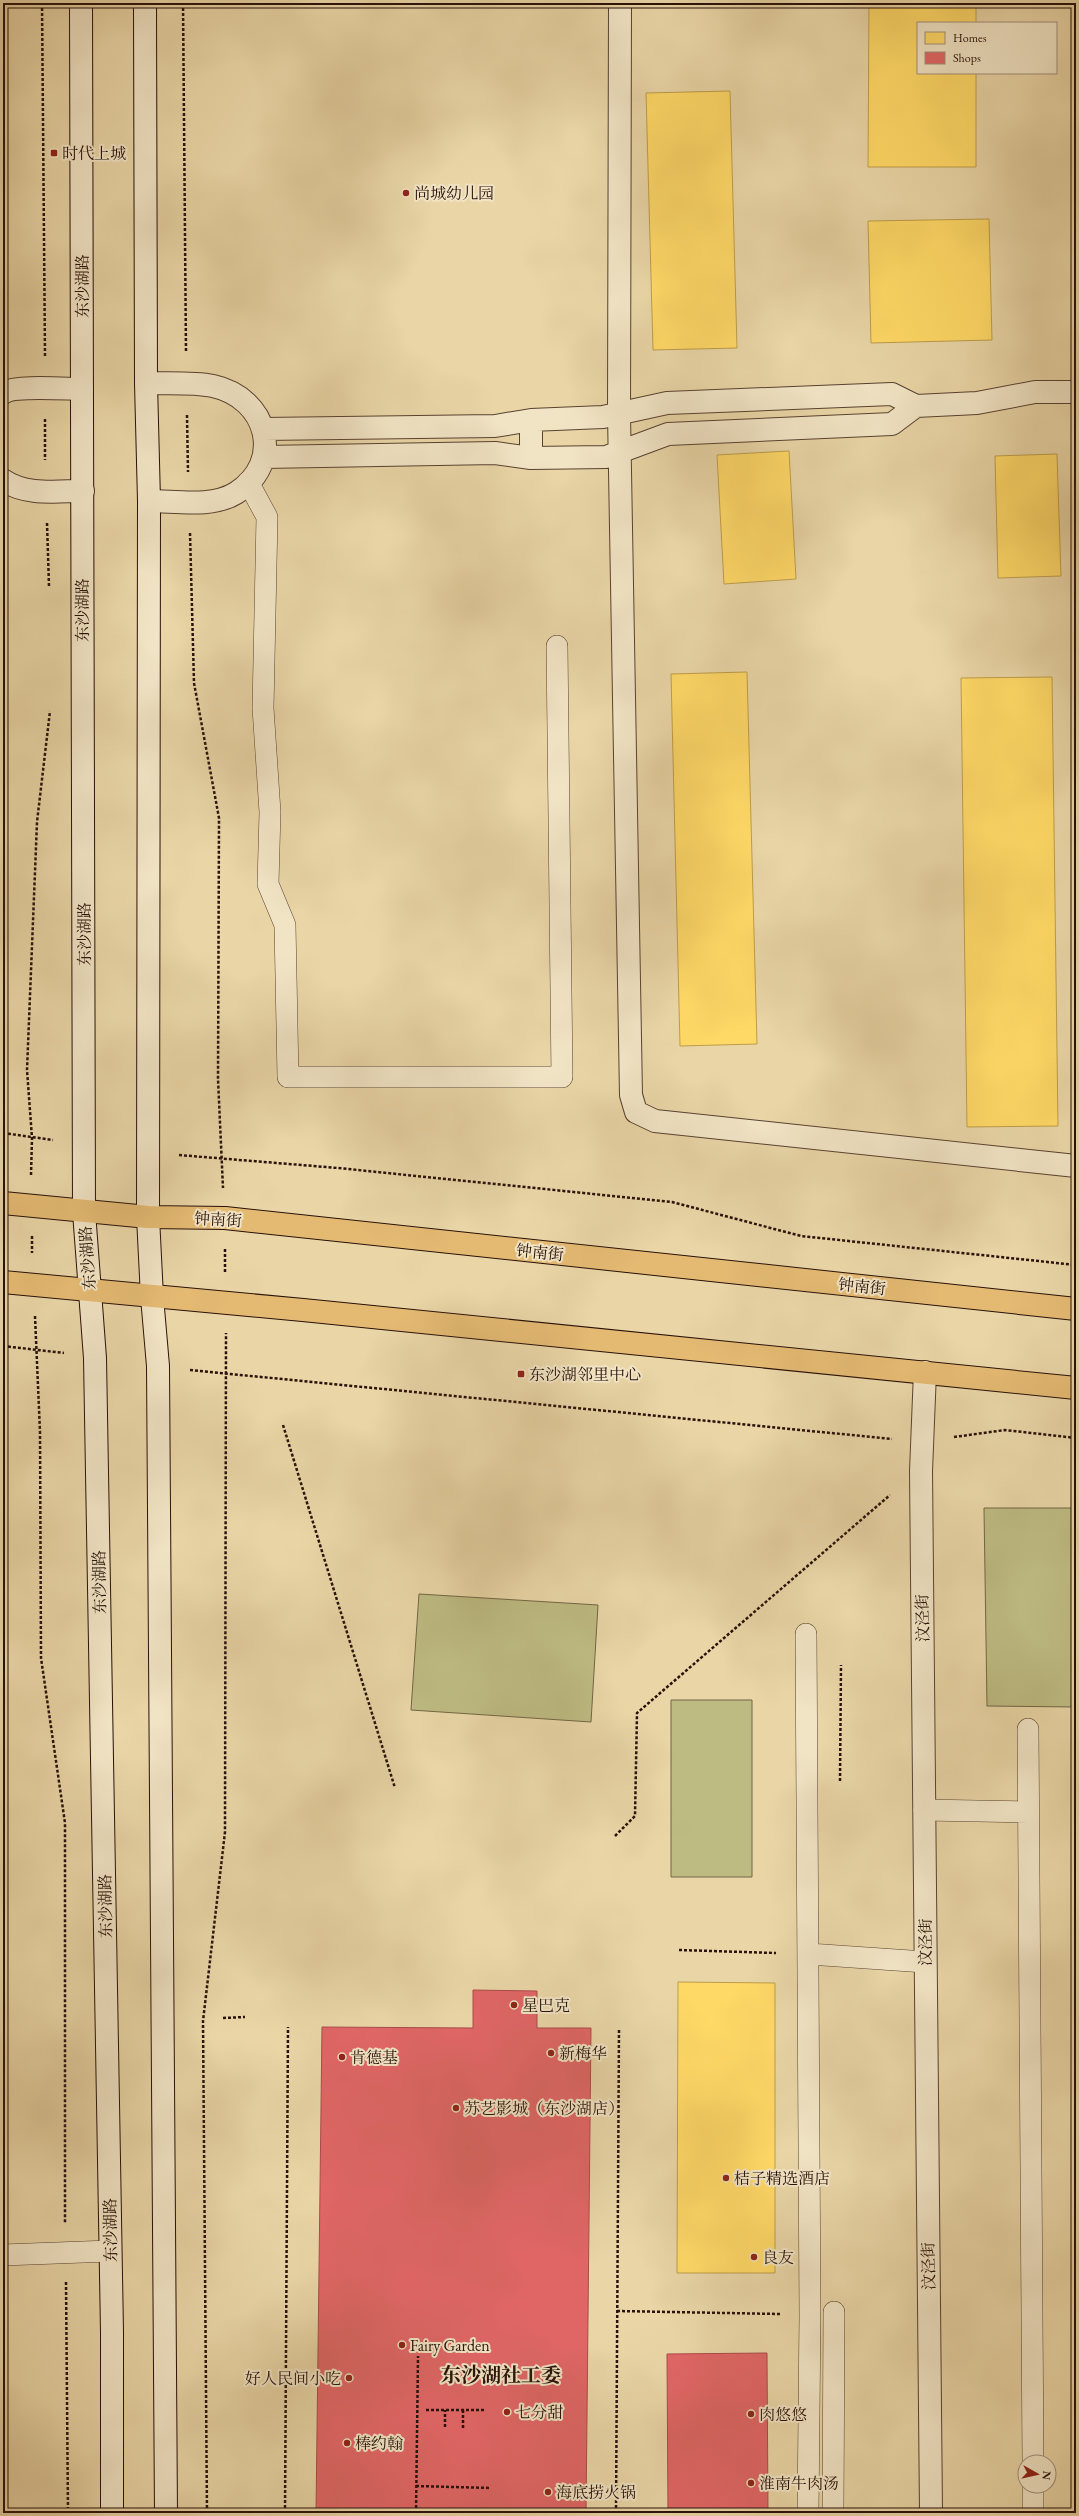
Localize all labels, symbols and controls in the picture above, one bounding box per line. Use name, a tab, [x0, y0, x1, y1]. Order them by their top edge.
legend	[917, 22, 1057, 74]
text: Homes	[953, 30, 987, 46]
text: Shops	[953, 50, 981, 66]
place label: 时代上城	[62, 143, 126, 164]
marker: 时代上城	[49, 148, 59, 158]
place label: 尚城幼儿园	[414, 183, 494, 204]
marker: 尚城幼儿园	[401, 188, 411, 198]
street label: 东沙湖路	[72, 254, 93, 318]
street label: 东沙湖路	[72, 578, 93, 642]
street label: 东沙湖路	[74, 902, 95, 966]
street label: 钟南街	[193, 1208, 242, 1231]
street label: 东沙湖路	[75, 1225, 100, 1291]
street label: 钟南街	[515, 1240, 565, 1265]
street label: 钟南街	[837, 1274, 887, 1299]
place label: 东沙湖邻里中心	[529, 1364, 641, 1385]
marker: 东沙湖邻里中心	[516, 1369, 526, 1379]
street label: 东沙湖路	[88, 1550, 111, 1614]
street label: 汶泾街	[912, 1594, 933, 1642]
street label: 东沙湖路	[94, 1874, 117, 1938]
street label: 汶泾街	[915, 1918, 936, 1966]
place label: 星巴克	[522, 1995, 570, 2016]
marker: 星巴克	[509, 2000, 519, 2010]
place label: 新梅华	[559, 2043, 607, 2064]
place label: 肯德基	[350, 2047, 398, 2068]
marker: 新梅华	[546, 2048, 556, 2058]
marker: 肯德基	[337, 2052, 347, 2062]
place label: 苏艺影城（东沙湖店）	[464, 2098, 624, 2119]
marker: 苏艺影城（东沙湖店）	[451, 2103, 461, 2113]
place label: 桔子精选酒店	[734, 2168, 830, 2189]
marker: 桔子精选酒店	[721, 2173, 731, 2183]
street label: 东沙湖路	[99, 2198, 122, 2262]
street label: 汶泾街	[918, 2242, 939, 2290]
place label: 良友	[762, 2247, 794, 2268]
marker: 良友	[749, 2252, 759, 2262]
place label: Fairy Garden	[410, 2335, 490, 2356]
marker: Fairy Garden	[397, 2340, 407, 2350]
district label: 东沙湖社工委	[441, 2362, 561, 2388]
place label: 好人民间小吃	[245, 2368, 341, 2389]
marker: 好人民间小吃	[344, 2373, 354, 2383]
place label: 七分甜	[515, 2402, 563, 2423]
place label: 肉悠悠	[759, 2404, 807, 2425]
marker: 七分甜	[502, 2407, 512, 2417]
marker: 肉悠悠	[746, 2409, 756, 2419]
place label: 棒约翰	[355, 2433, 403, 2454]
marker: 棒约翰	[342, 2438, 352, 2448]
north arrow	[1017, 2454, 1057, 2494]
text: N	[1039, 2470, 1054, 2481]
place label: 淮南牛肉汤	[759, 2473, 839, 2494]
marker: 淮南牛肉汤	[746, 2478, 756, 2488]
place label: 海底捞火锅	[556, 2482, 636, 2503]
marker: 海底捞火锅	[543, 2487, 553, 2497]

